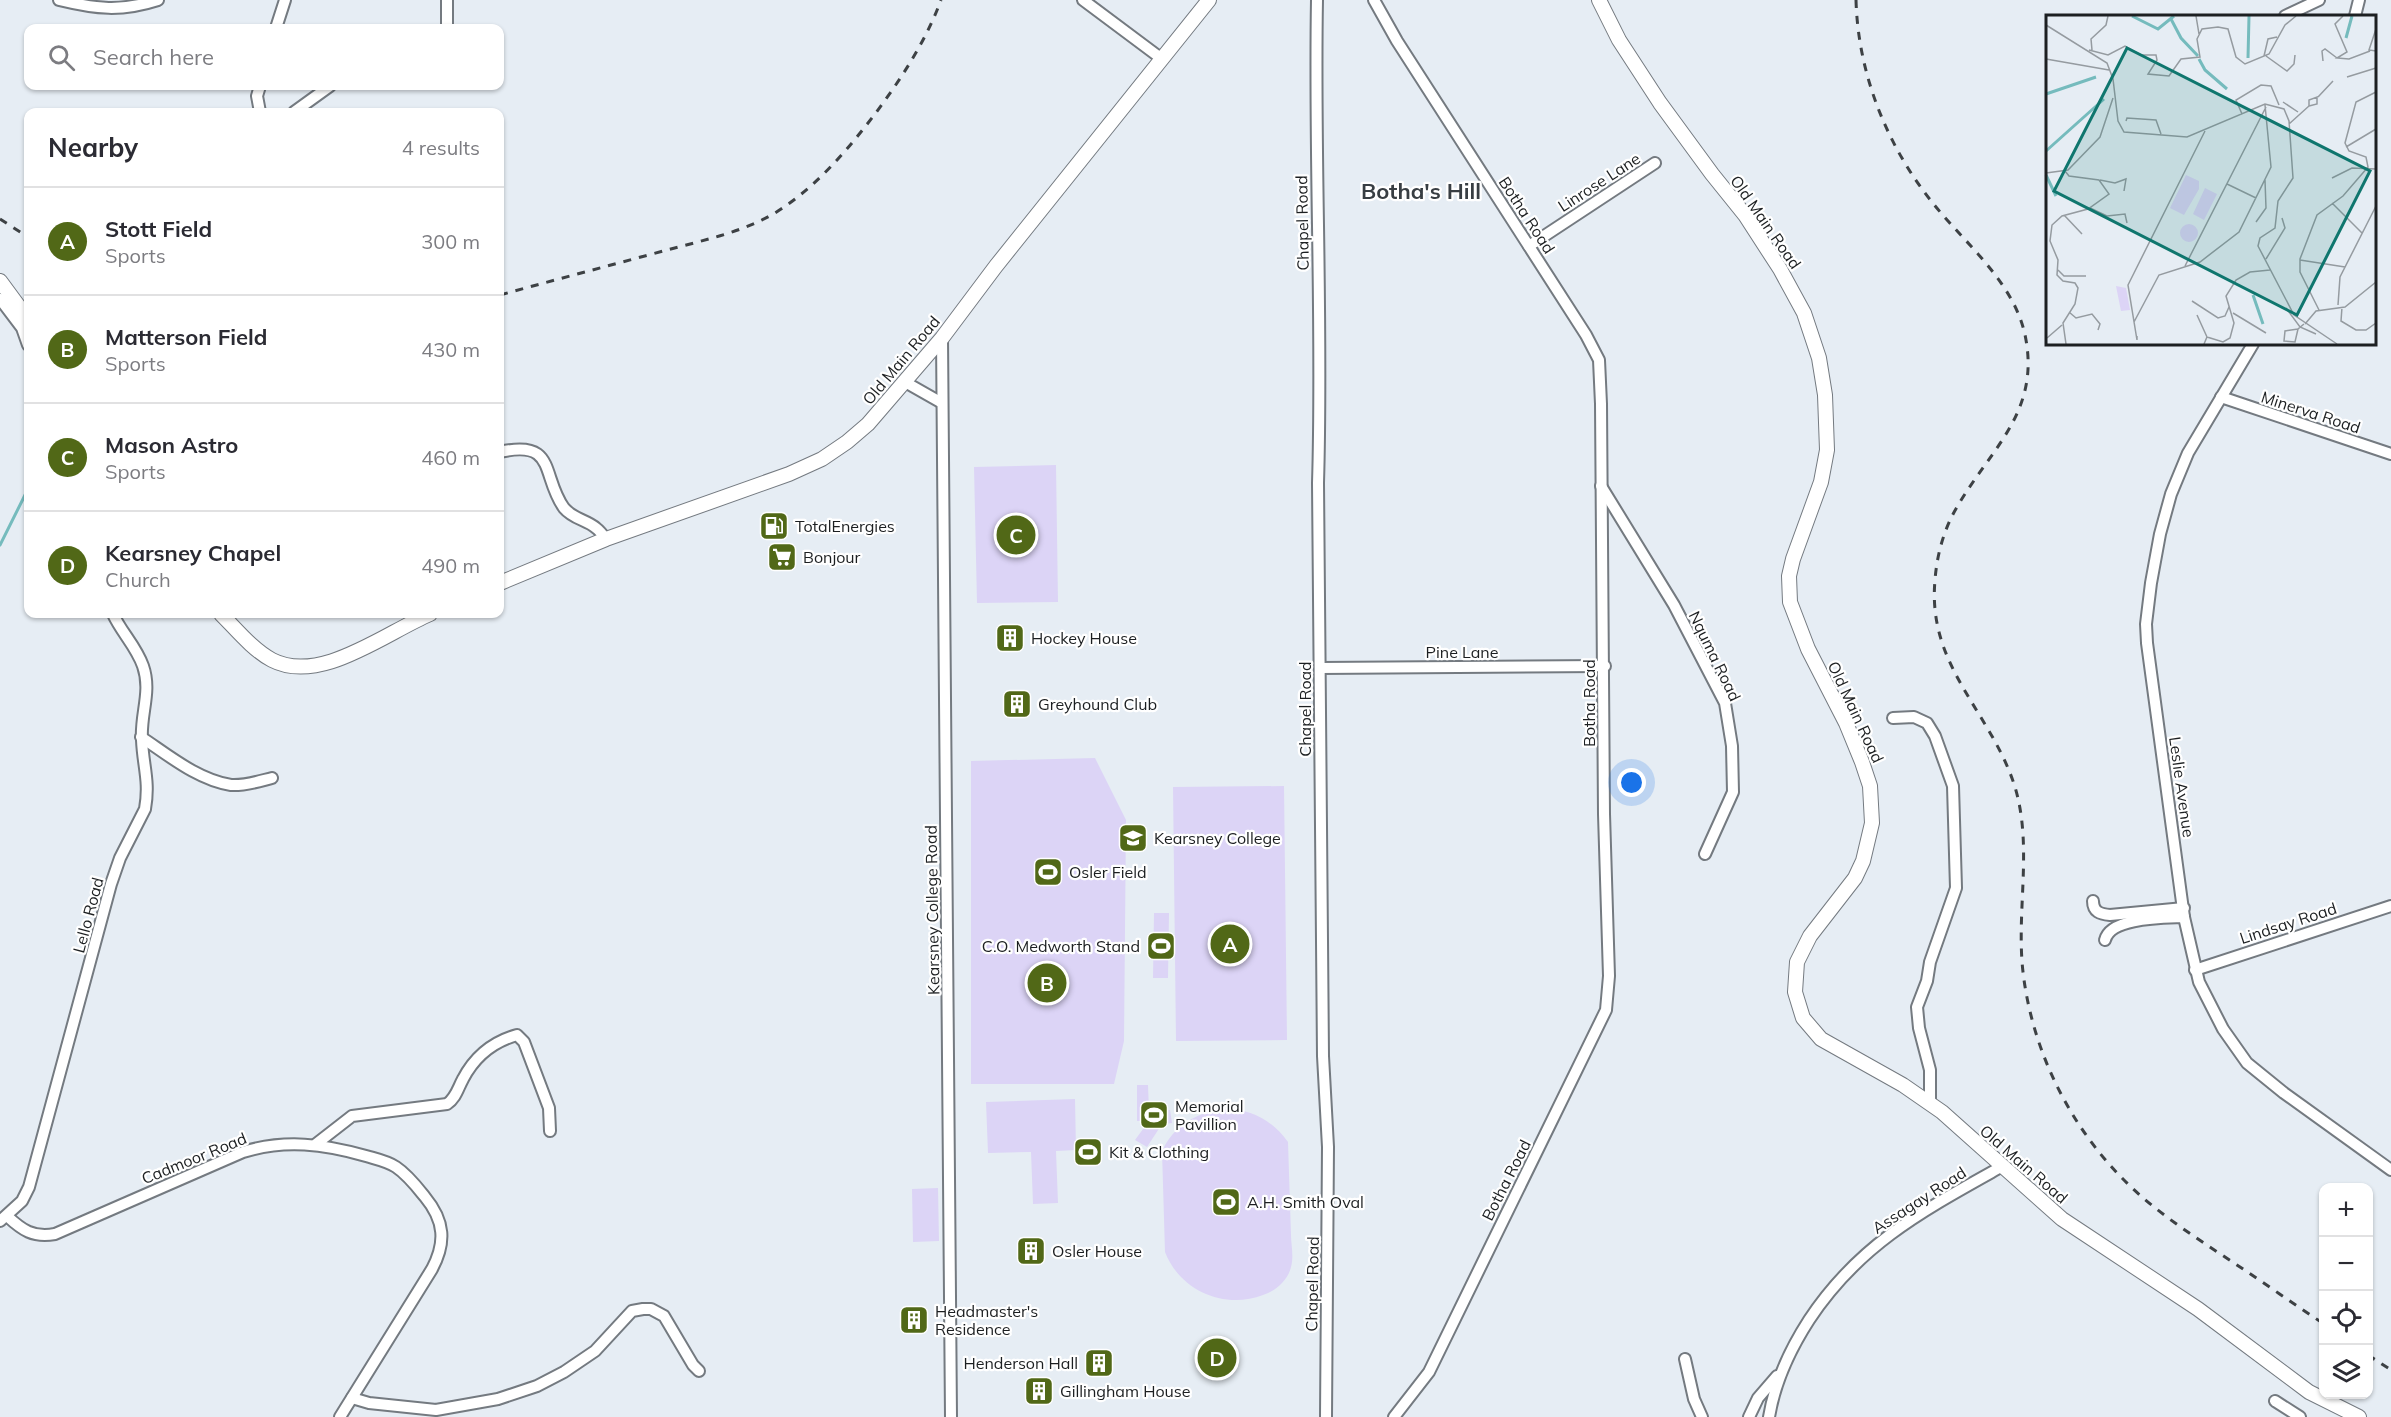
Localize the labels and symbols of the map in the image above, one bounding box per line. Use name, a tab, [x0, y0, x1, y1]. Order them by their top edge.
inset map	[2046, 15, 2376, 345]
street label: Linrose Lane	[1554, 148, 1644, 216]
street label: Old Main Road	[1726, 171, 1806, 273]
street label: Botha Road	[1495, 173, 1559, 257]
street label: Chapel Road	[1291, 175, 1313, 271]
district label: Botha's Hill	[1361, 177, 1481, 205]
street label: Old Main Road	[858, 311, 944, 409]
street label: Minerva Road	[2259, 387, 2363, 437]
fuel station icon: TotalEnergies	[758, 510, 790, 542]
pin: C	[996, 512, 1036, 558]
place label: TotalEnergies	[795, 516, 895, 536]
supermarket icon: Bonjour	[766, 541, 798, 573]
place label: Bonjour	[803, 547, 861, 567]
street label: Nquma Road	[1685, 608, 1745, 704]
building icon: Hockey House	[994, 622, 1026, 654]
place label: Hockey House	[1031, 628, 1137, 648]
street label: Pine Lane	[1426, 642, 1498, 662]
street label: Old Main Road	[1824, 658, 1888, 766]
street label: Botha Road	[1579, 659, 1599, 747]
street label: Chapel Road	[1295, 661, 1315, 757]
building icon: Greyhound Club	[1001, 688, 1033, 720]
place label: Greyhound Club	[1038, 694, 1157, 714]
street label: Leslie Avenue	[2165, 735, 2199, 839]
your location	[1617, 768, 1646, 797]
school or university icon: Kearsney College	[1117, 822, 1149, 854]
street label: Kearsney College Road	[921, 825, 943, 995]
place label: Kearsney College	[1154, 828, 1281, 848]
sports icon: Osler Field	[1032, 856, 1064, 888]
place label: Osler Field	[1069, 862, 1147, 882]
street label: Lello Road	[68, 875, 108, 955]
street label: Lindsay Road	[2237, 898, 2339, 948]
pin: A	[1210, 922, 1250, 966]
sports icon: C.O. Medworth Stand	[1145, 930, 1177, 962]
place label: C.O. Medworth Stand	[982, 936, 1140, 956]
pin: B	[1028, 960, 1066, 1006]
place label: Memorial Pavillion	[1175, 1096, 1244, 1134]
sports icon: Memorial Pavillion	[1138, 1099, 1170, 1131]
street label: Old Main Road	[1976, 1120, 2072, 1208]
street label: Cadmoor Road	[139, 1128, 249, 1188]
sports icon: Kit & Clothing	[1072, 1136, 1104, 1168]
street label: Botha Road	[1477, 1136, 1535, 1224]
place label: Kit & Clothing	[1109, 1142, 1209, 1162]
street label: Assagay Road	[1868, 1162, 1970, 1238]
sports icon: A.H. Smith Oval	[1210, 1186, 1242, 1218]
place label: A.H. Smith Oval	[1247, 1192, 1364, 1212]
building icon: Osler House	[1015, 1235, 1047, 1267]
street label: Chapel Road	[1301, 1236, 1323, 1332]
place label: Osler House	[1052, 1241, 1142, 1261]
place label: Headmaster's Residence	[935, 1301, 1038, 1339]
building icon: Headmaster's Residence	[898, 1304, 930, 1336]
pin: D	[1198, 1336, 1236, 1380]
building icon: Henderson Hall	[1083, 1347, 1115, 1379]
place label: Henderson Hall	[964, 1353, 1078, 1373]
building icon: Gillingham House	[1023, 1375, 1055, 1407]
place label: Gillingham House	[1060, 1381, 1190, 1401]

